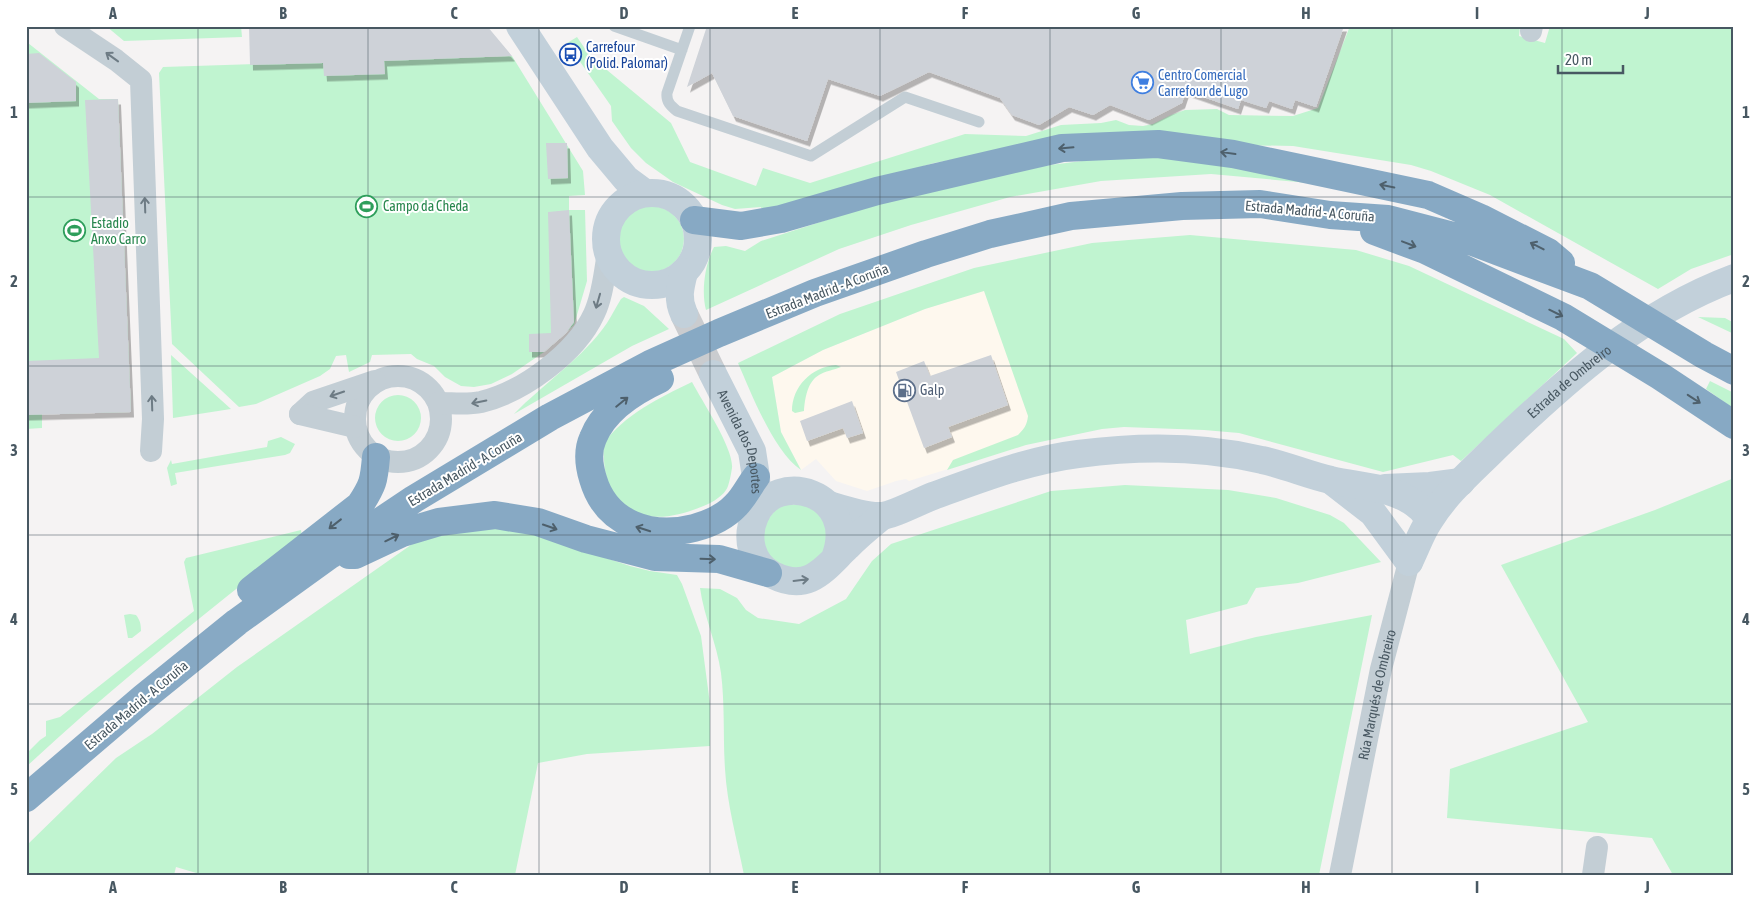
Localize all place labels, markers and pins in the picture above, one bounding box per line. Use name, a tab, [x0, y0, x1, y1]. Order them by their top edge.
place label: Carrefour (Polid. Palomar)	[586, 39, 668, 71]
bus stop icon: Carrefour (Polid. Palomar)	[558, 43, 582, 67]
place label: Centro Comercial Carrefour de Lugo	[1158, 67, 1248, 99]
supermarket icon: Centro Comercial Carrefour de Lugo	[1130, 71, 1154, 95]
sports icon: Campo da Cheda	[355, 194, 379, 218]
place label: Campo da Cheda	[383, 198, 469, 214]
place label: Estadio Anxo Carro	[91, 215, 146, 247]
sports icon: Estadio Anxo Carro	[63, 219, 87, 243]
fuel station icon: Galp	[892, 378, 916, 402]
place label: Galp	[920, 382, 945, 398]

